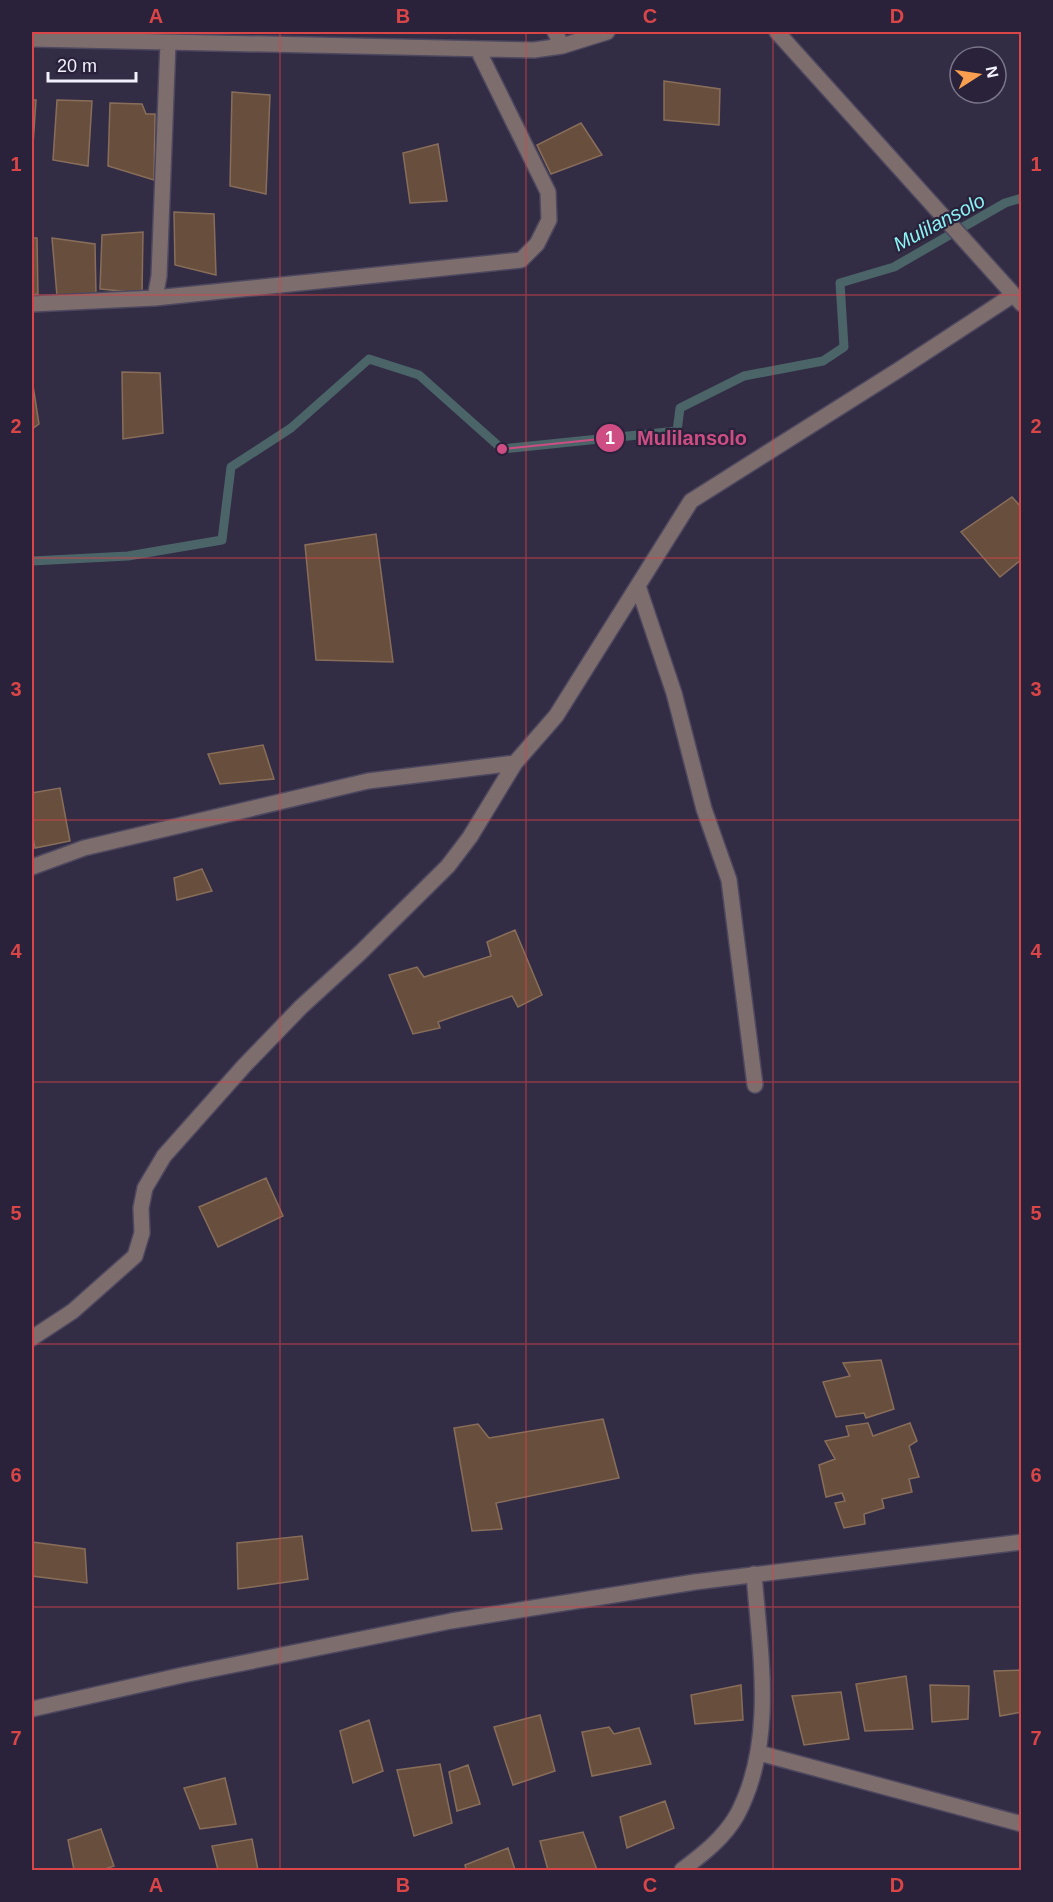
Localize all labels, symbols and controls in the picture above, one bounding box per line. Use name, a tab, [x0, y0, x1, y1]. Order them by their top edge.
text: A	[149, 5, 163, 27]
text: B	[396, 5, 410, 27]
text: C	[643, 5, 657, 27]
text: D	[890, 5, 904, 27]
scale bar	[48, 45, 136, 83]
north arrow	[948, 45, 1008, 105]
text: 20 m	[57, 56, 97, 76]
text: N	[983, 65, 1002, 79]
text: 1	[10, 153, 22, 175]
text: 1	[1030, 153, 1042, 175]
water label: Mulilansolo	[890, 189, 988, 255]
text: 2	[10, 415, 22, 437]
text: 2	[1030, 415, 1042, 437]
callout: Mulilansolo	[595, 419, 759, 457]
text: Mulilansolo	[637, 427, 747, 449]
text: 1	[605, 428, 615, 448]
text: 3	[10, 678, 22, 700]
text: 3	[1030, 678, 1042, 700]
text: 4	[10, 940, 22, 962]
text: 4	[1030, 940, 1042, 962]
text: 5	[10, 1202, 22, 1224]
text: 5	[1030, 1202, 1042, 1224]
text: 6	[10, 1464, 22, 1486]
text: 6	[1030, 1464, 1042, 1486]
text: 7	[10, 1727, 22, 1749]
text: 7	[1030, 1727, 1042, 1749]
text: A	[149, 1874, 163, 1896]
text: B	[396, 1874, 410, 1896]
text: C	[643, 1874, 657, 1896]
text: D	[890, 1874, 904, 1896]

